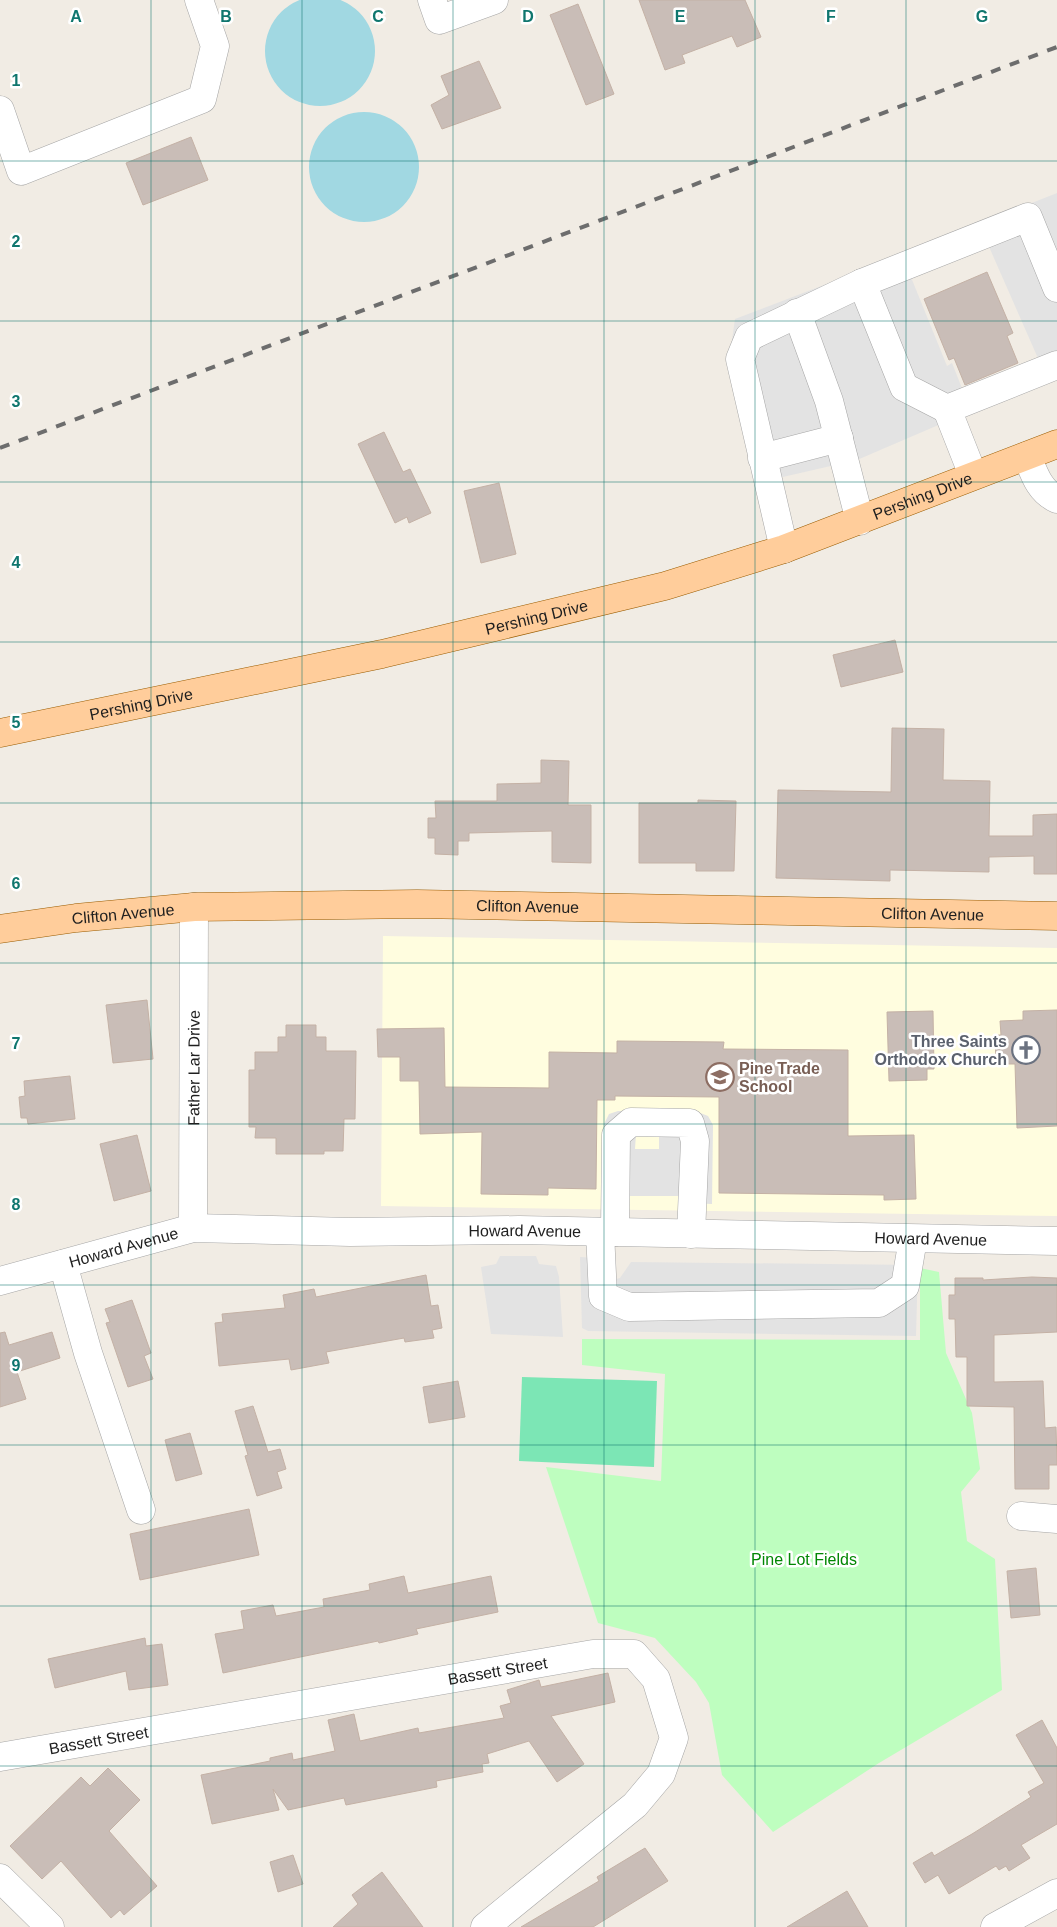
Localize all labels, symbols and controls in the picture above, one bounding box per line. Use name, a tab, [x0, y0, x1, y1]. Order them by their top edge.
text: A	[70, 8, 82, 25]
text: B	[220, 8, 232, 25]
text: C	[372, 8, 384, 25]
text: D	[522, 8, 534, 25]
text: E	[675, 8, 686, 25]
text: F	[826, 8, 836, 25]
text: G	[976, 8, 988, 25]
text: 1	[12, 72, 21, 89]
text: 2	[12, 233, 21, 250]
text: 3	[12, 393, 21, 410]
street label: Pershing Drive	[870, 469, 975, 523]
text: 4	[12, 554, 21, 571]
street label: Pershing Drive	[484, 597, 590, 638]
street label: Pershing Drive	[88, 685, 194, 723]
text: 5	[12, 714, 21, 731]
text: 6	[12, 875, 21, 892]
street label: Clifton Avenue	[476, 897, 579, 916]
street label: Clifton Avenue	[71, 901, 175, 927]
street label: Clifton Avenue	[881, 905, 984, 924]
street label: Father Lar Drive	[185, 1010, 203, 1126]
place label: Three Saints Orthodox Church	[875, 1033, 1007, 1068]
text: 7	[12, 1035, 21, 1052]
church icon: Three Saints Orthodox Church	[1011, 1035, 1041, 1065]
place label: Pine Trade School	[739, 1060, 820, 1095]
school or university icon: Pine Trade School	[705, 1062, 735, 1092]
text: 8	[12, 1196, 21, 1213]
street label: Howard Avenue	[468, 1222, 581, 1240]
street label: Howard Avenue	[67, 1224, 180, 1271]
street label: Howard Avenue	[874, 1229, 987, 1249]
text: 9	[12, 1357, 21, 1374]
park label: Pine Lot Fields	[751, 1551, 857, 1568]
street label: Bassett Street	[447, 1654, 549, 1688]
street label: Bassett Street	[48, 1723, 150, 1757]

